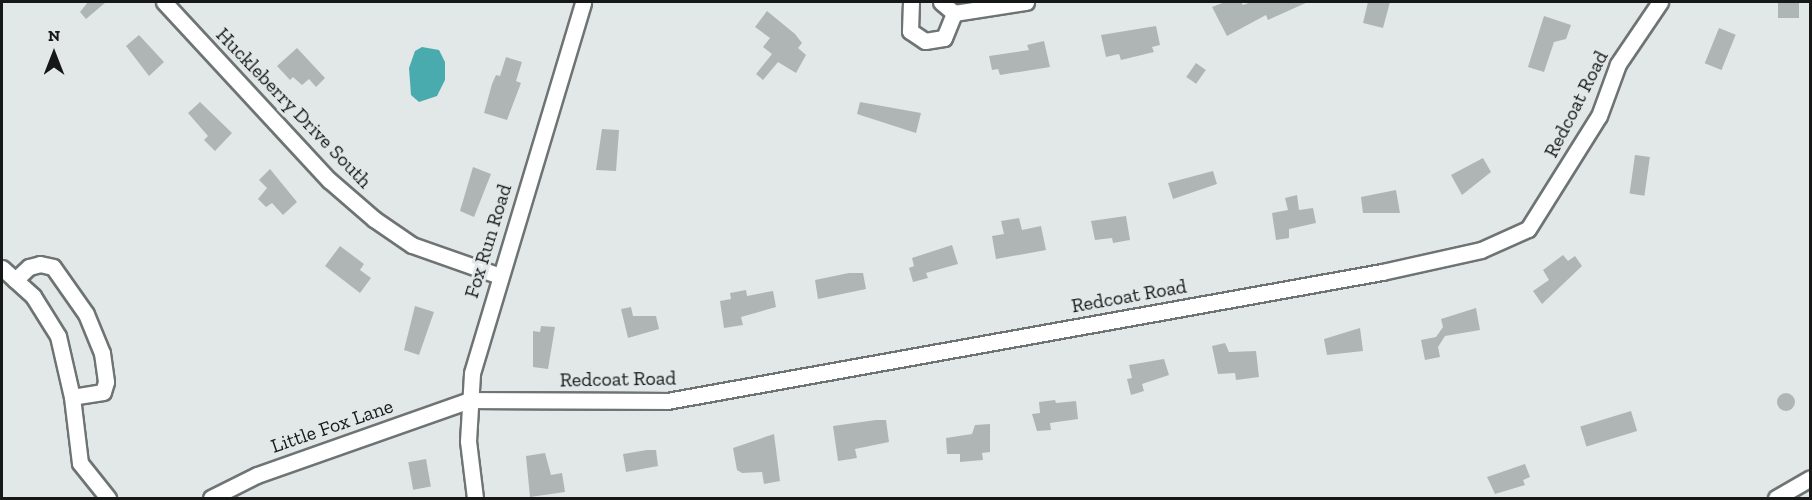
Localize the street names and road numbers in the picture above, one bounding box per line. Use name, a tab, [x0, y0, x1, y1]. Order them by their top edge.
street label: Huckleberry Drive South	[211, 23, 377, 193]
street label: Redcoat Road	[1539, 47, 1613, 161]
street label: Fox Run Road	[459, 181, 517, 301]
street label: Redcoat Road	[1070, 274, 1188, 318]
street label: Redcoat Road	[559, 366, 677, 392]
street label: Little Fox Lane	[268, 394, 396, 458]

